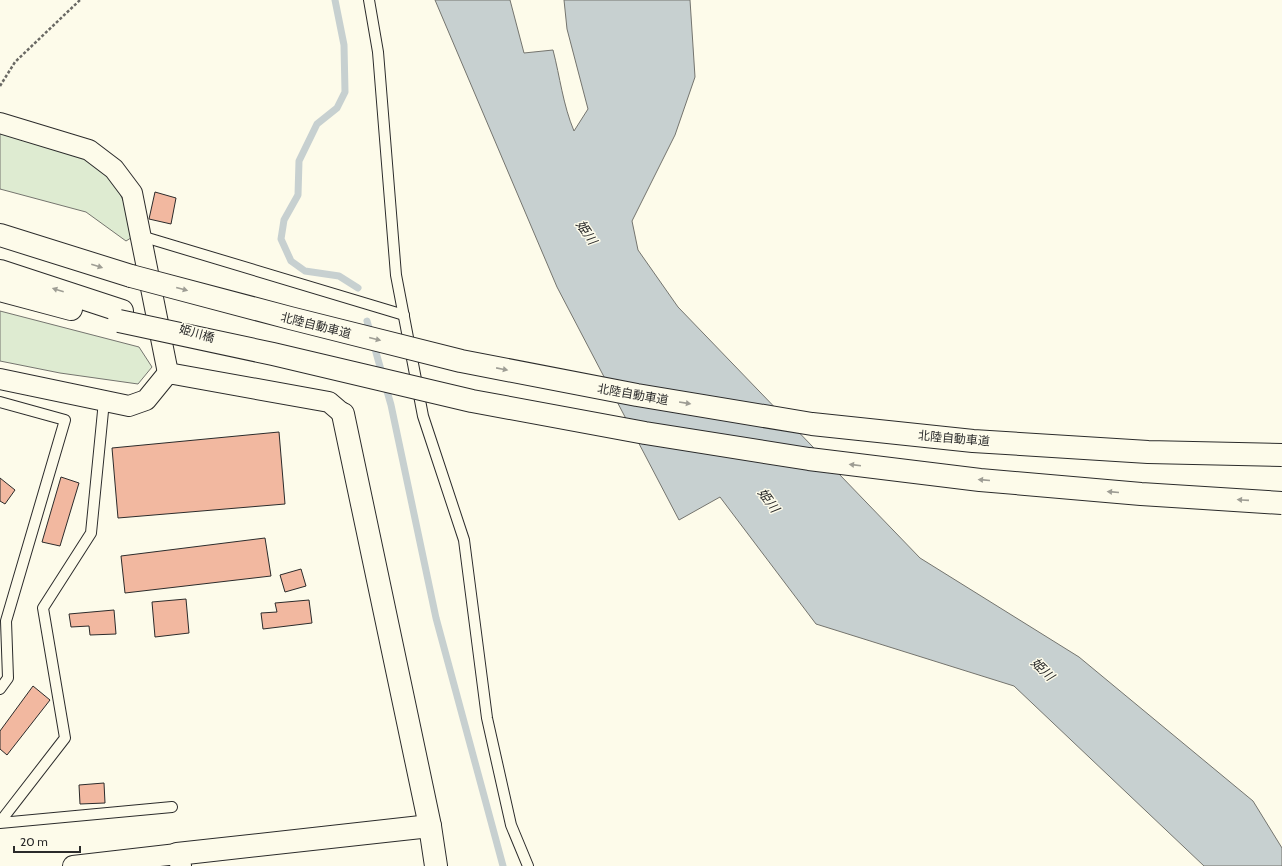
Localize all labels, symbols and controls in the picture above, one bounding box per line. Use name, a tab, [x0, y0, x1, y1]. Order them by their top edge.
water label: 姫川	[573, 217, 602, 249]
one-way arrow	[91, 263, 103, 269]
one-way arrow	[176, 286, 188, 292]
one-way arrow	[52, 287, 64, 293]
street label: 北陸自動車道	[279, 309, 353, 341]
street label: 姫川橋	[178, 321, 216, 345]
one-way arrow	[369, 337, 382, 343]
one-way arrow	[496, 366, 508, 372]
street label: 北陸自動車道	[596, 380, 670, 408]
one-way arrow	[679, 400, 691, 406]
street label: 北陸自動車道	[917, 427, 991, 449]
one-way arrow	[849, 462, 861, 468]
one-way arrow	[978, 477, 990, 483]
water label: 姫川	[755, 485, 784, 517]
one-way arrow	[1107, 488, 1119, 495]
one-way arrow	[1237, 497, 1249, 504]
water label: 姫川	[1028, 654, 1059, 685]
scale bar	[14, 828, 80, 854]
text: 20 m	[20, 834, 48, 849]

